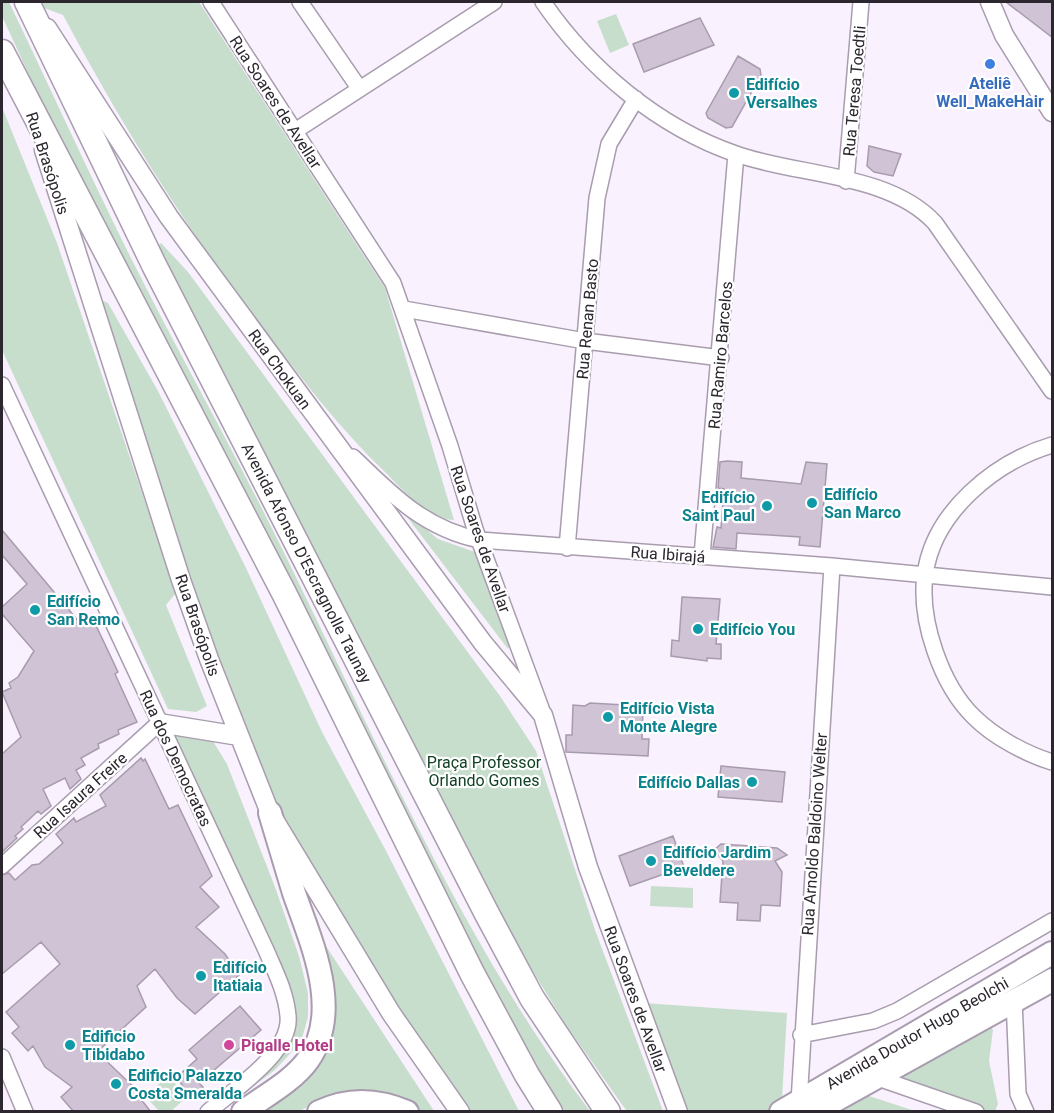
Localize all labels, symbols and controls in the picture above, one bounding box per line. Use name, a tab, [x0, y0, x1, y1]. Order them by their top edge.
street label: Rua Teresa Toedtli	[839, 25, 870, 157]
street label: Rua Soares de Avellar	[226, 32, 326, 173]
marker: Ateliê Well_MakeHair	[983, 57, 997, 71]
place label: Ateliê Well_MakeHair	[936, 74, 1044, 111]
place label: Edifício Versalhes	[746, 75, 817, 112]
marker: Edifício Versalhes	[727, 86, 741, 100]
street label: Rua Brasópolis	[22, 109, 73, 217]
street label: Rua Renan Basto	[573, 258, 602, 380]
street label: Rua Ramiro Barcelos	[705, 280, 736, 430]
street label: Rua Chokuan	[244, 326, 315, 413]
street label: Avenida Afonso D'Escragnolle Taunay	[238, 440, 376, 687]
street label: Rua Soares de Avellar	[446, 463, 515, 616]
place label: Edifício San Marco	[824, 485, 901, 522]
place label: Edifício Saint Paul	[682, 488, 755, 525]
marker: Edifício San Marco	[805, 496, 819, 510]
marker: Edifício Saint Paul	[760, 499, 774, 513]
street label: Rua Ibirajá	[630, 542, 706, 567]
street label: Rua Brasópolis	[171, 572, 224, 679]
place label: Edifício San Remo	[47, 592, 120, 629]
marker: Edifício San Remo	[28, 603, 42, 617]
place label: Edifício You	[710, 620, 795, 639]
marker: Edifício You	[691, 622, 705, 636]
street label: Rua dos Democratas	[136, 687, 215, 829]
place label: Edifício Vista Monte Alegre	[620, 699, 718, 736]
marker: Edifício Vista Monte Alegre	[601, 710, 615, 724]
street label: Rua Arnoldo Baldoino Welter	[798, 731, 831, 936]
street label: Rua Isaura Freire	[30, 748, 131, 842]
park label: Praça Professor Orlando Gomes	[427, 753, 542, 790]
place label: Edifício Dallas	[638, 773, 740, 792]
marker: Edifício Dallas	[745, 775, 759, 789]
place label: Edifício Jardim Beveldere	[663, 843, 771, 880]
marker: Edifício Jardim Beveldere	[644, 854, 658, 868]
street label: Rua Soares de Avellar	[600, 923, 671, 1075]
place label: Edifício Itatiaia	[213, 958, 267, 995]
marker: Edifício Itatiaia	[194, 969, 208, 983]
street label: Avenida Doutor Hugo Beolchi	[823, 973, 1012, 1094]
place label: Edificio Tibidabo	[82, 1027, 145, 1064]
place label: Pigalle Hotel	[241, 1036, 333, 1055]
marker: Edificio Tibidabo	[63, 1038, 77, 1052]
marker: Pigalle Hotel	[222, 1038, 236, 1052]
place label: Edificio Palazzo Costa Smeralda	[128, 1066, 242, 1103]
marker: Edificio Palazzo Costa Smeralda	[109, 1077, 123, 1091]

